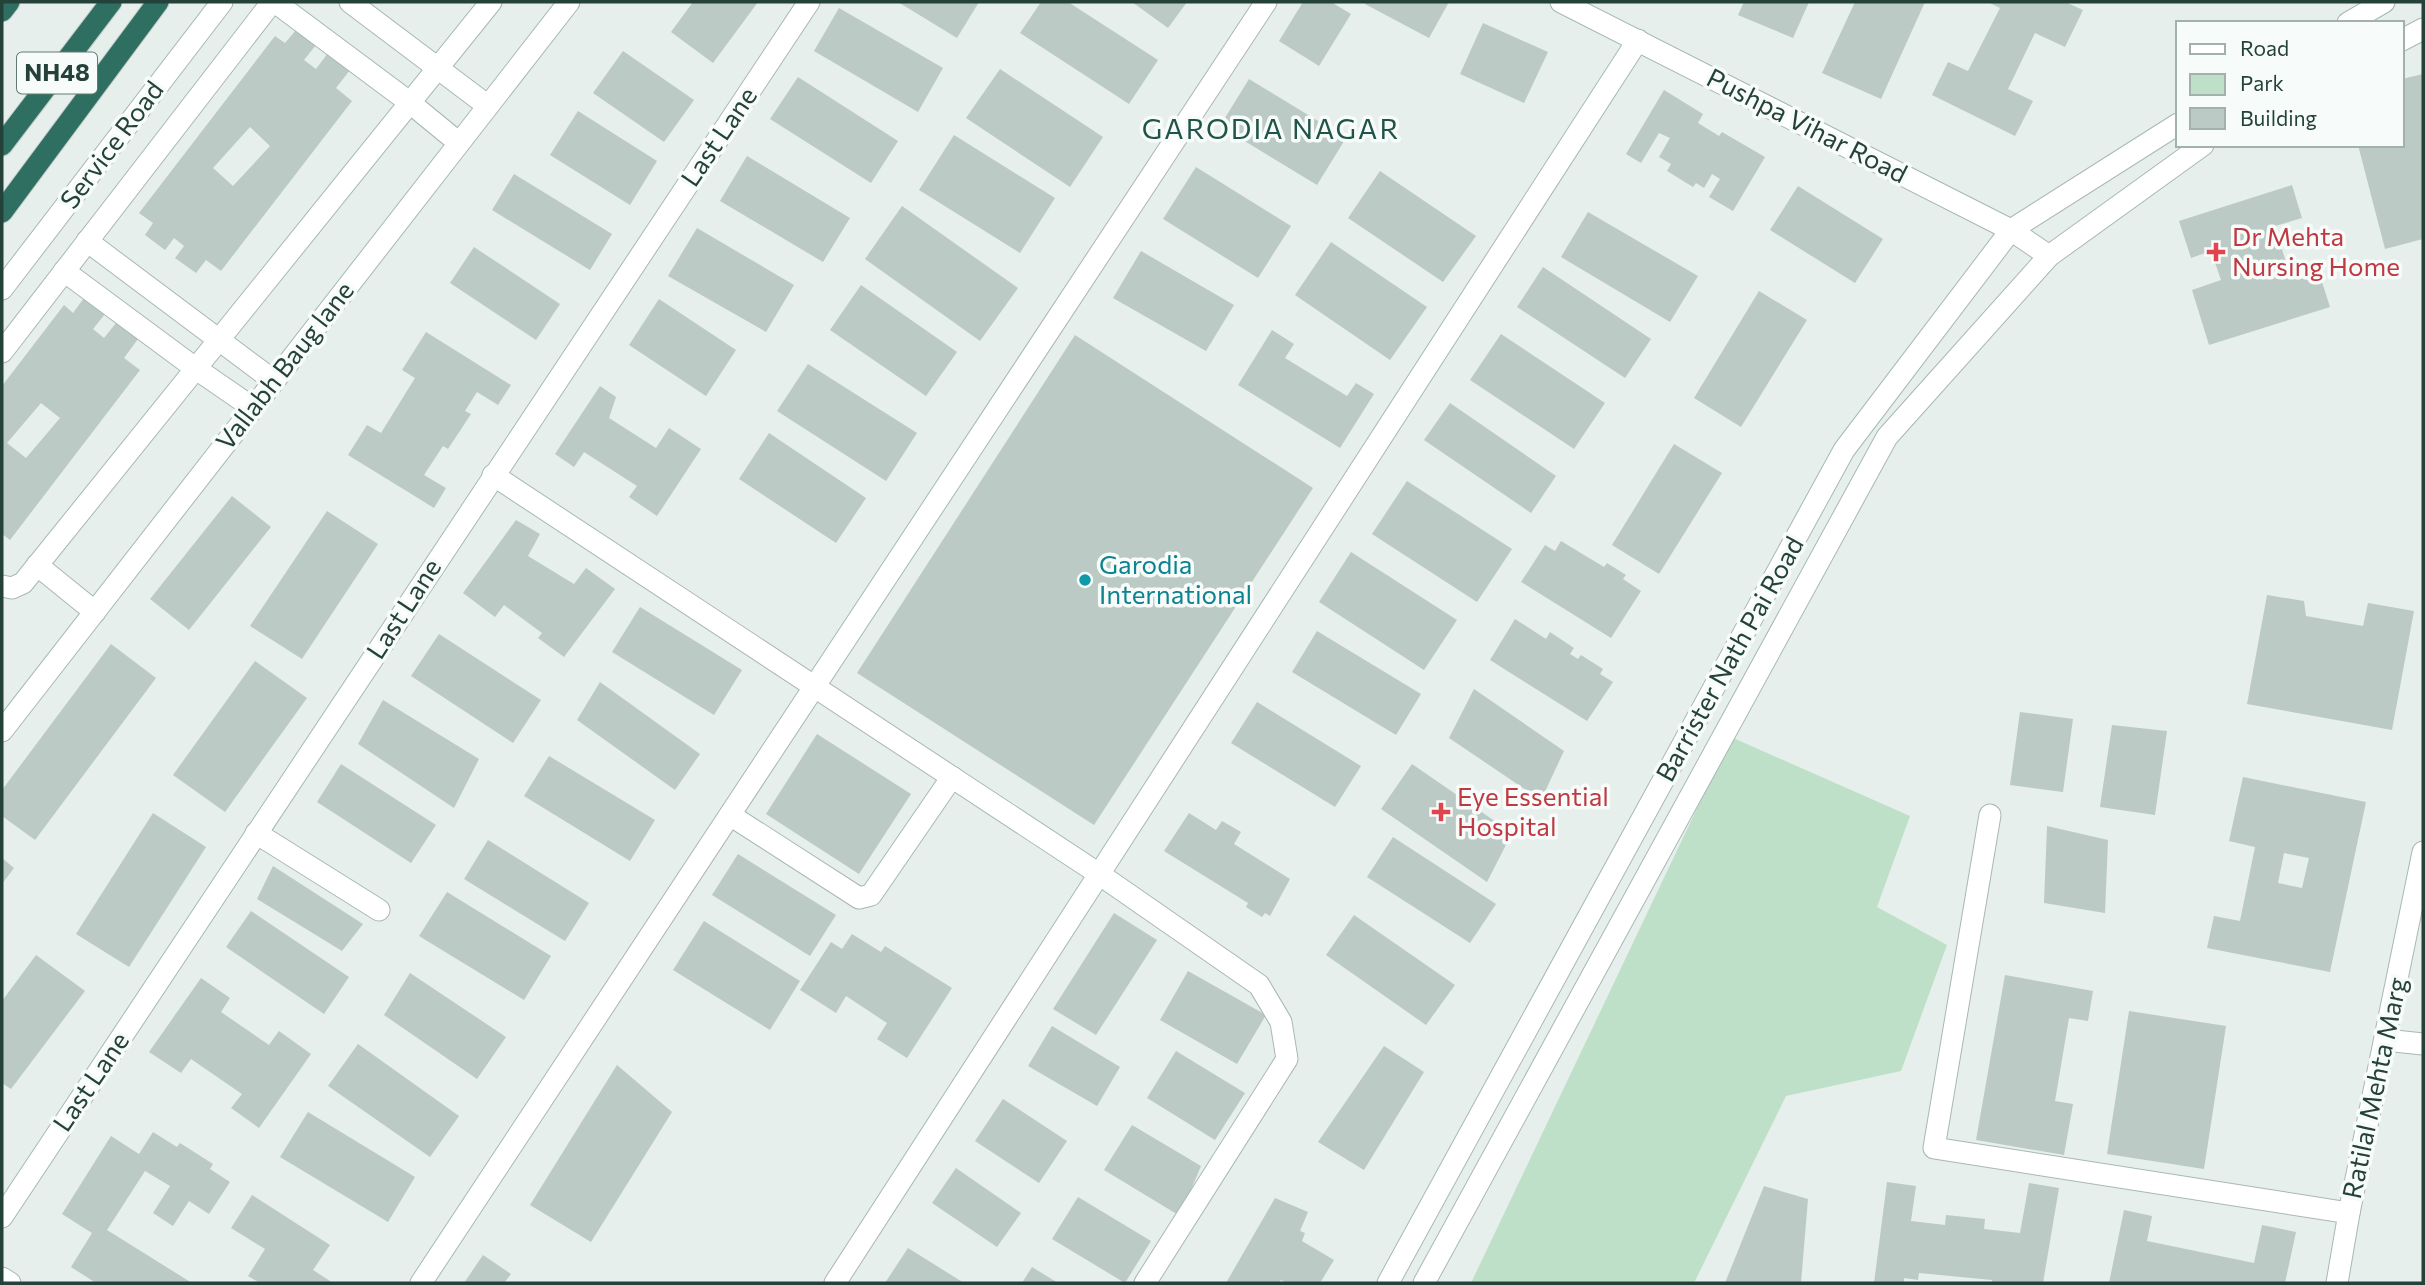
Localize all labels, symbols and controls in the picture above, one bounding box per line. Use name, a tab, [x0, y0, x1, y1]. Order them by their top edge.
legend	[2176, 21, 2404, 147]
text: Road	[2240, 35, 2289, 60]
road number: NH48	[17, 52, 97, 94]
street label: Pushpa Vihar Road	[1702, 61, 1913, 189]
text: Park	[2240, 70, 2284, 95]
street label: Service Road	[53, 74, 169, 214]
street label: Last Lane	[673, 81, 762, 192]
text: Building	[2240, 105, 2317, 130]
district label: GARODIA NAGAR	[1142, 111, 1400, 145]
place label: Dr Mehta Nursing Home	[2232, 220, 2400, 281]
marker: Dr Mehta Nursing Home	[2206, 242, 2226, 262]
street label: Vallabh Baug lane	[209, 275, 359, 455]
street label: Barrister Nath Pai Road	[1648, 530, 1809, 786]
place label: Garodia International	[1099, 548, 1252, 609]
street label: Last Lane	[359, 552, 447, 664]
marker: Garodia International	[1077, 572, 1093, 588]
place label: Eye Essential Hospital	[1457, 780, 1609, 841]
marker: Eye Essential Hospital	[1431, 802, 1451, 822]
street label: Ratilal Mehta Marg	[2335, 974, 2412, 1201]
street label: Last Lane	[45, 1026, 134, 1137]

